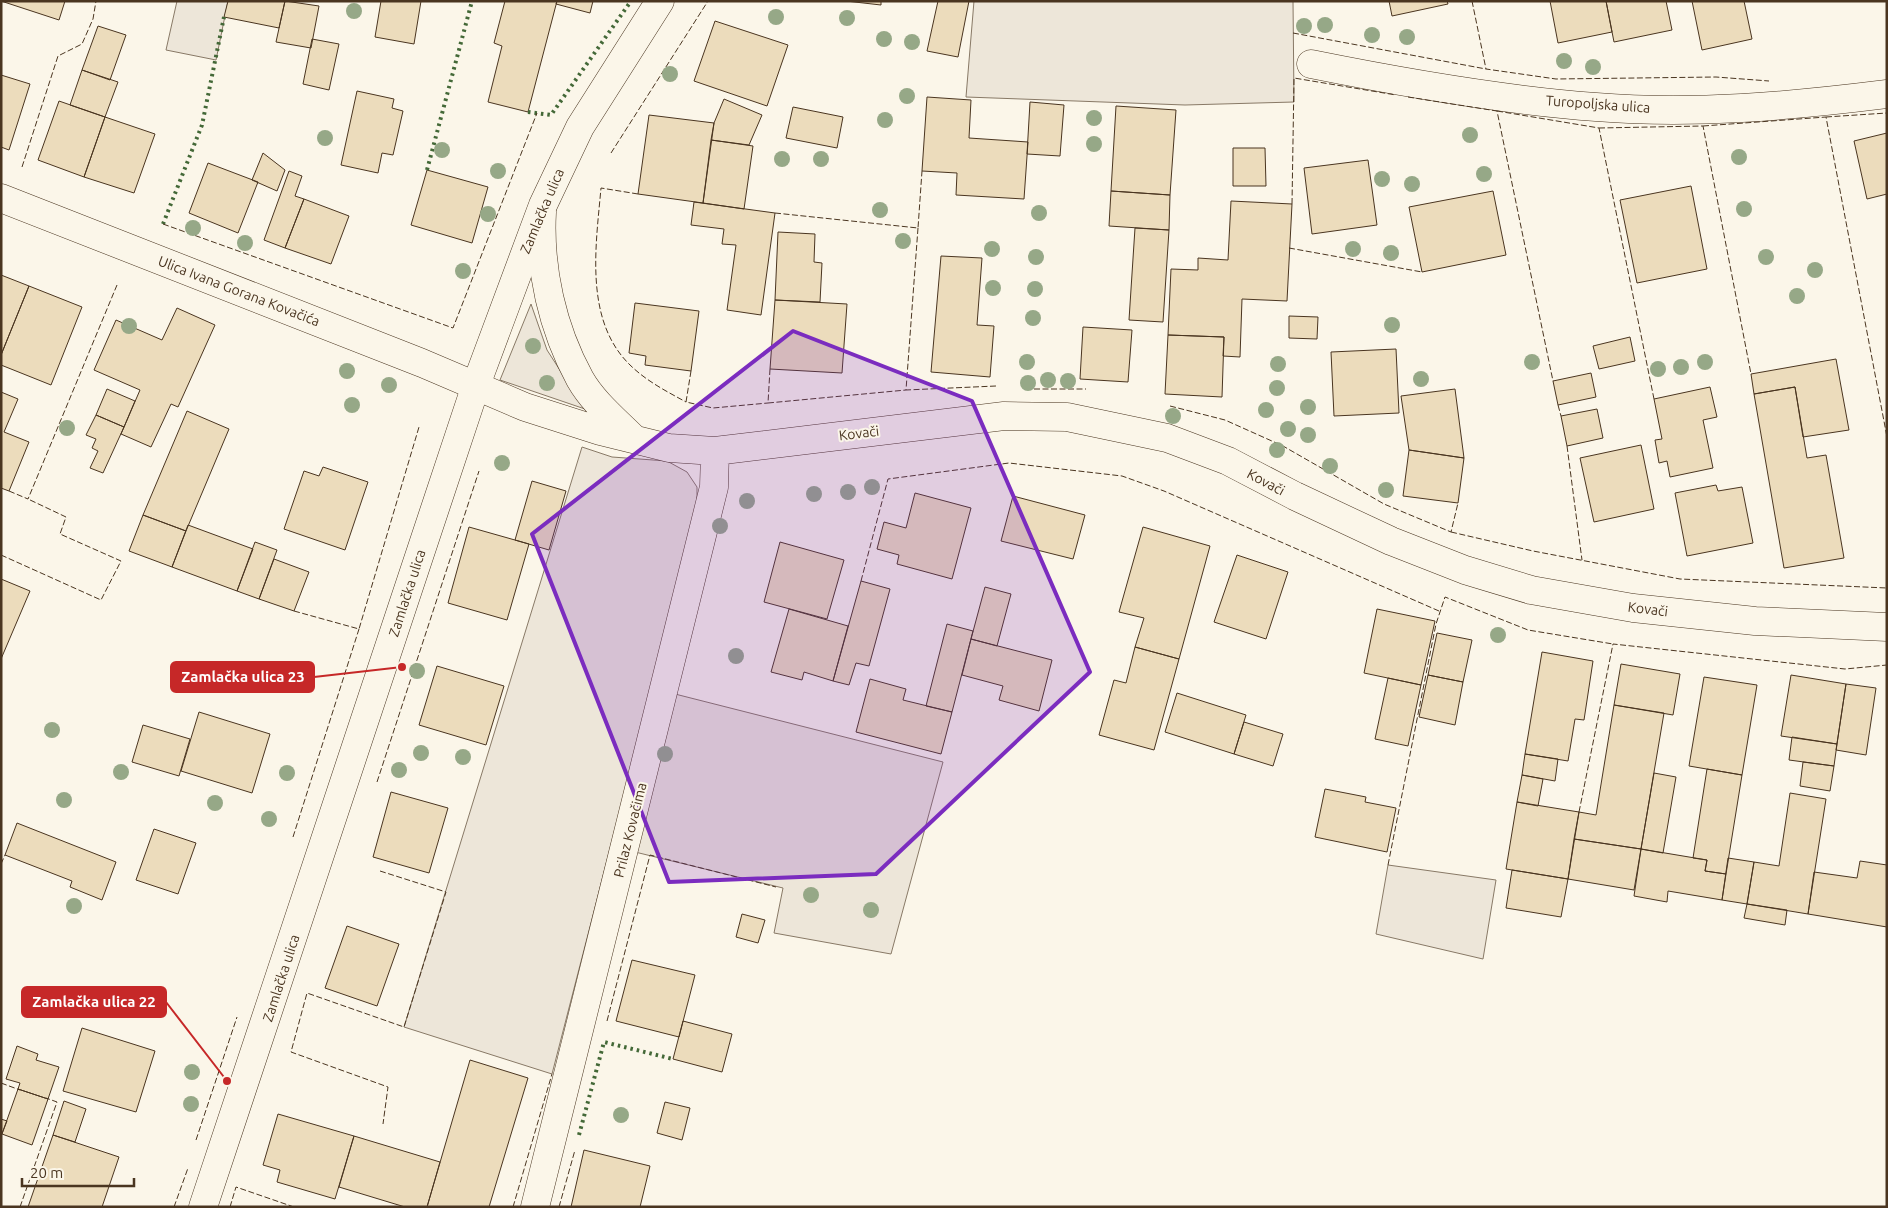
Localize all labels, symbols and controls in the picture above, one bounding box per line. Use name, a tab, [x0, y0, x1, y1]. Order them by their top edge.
street label: Turopoljska ulica	[1545, 92, 1651, 116]
street label: Zamlačka ulica	[517, 166, 567, 256]
street label: Ulica Ivana Gorana Kovačića	[156, 253, 322, 329]
street label: Kovači	[838, 423, 880, 443]
street label: Kovači	[1244, 465, 1288, 499]
street label: Zamlačka ulica	[385, 547, 429, 639]
street label: Kovači	[1627, 599, 1669, 619]
callout: Zamlačka ulica 23	[171, 662, 314, 692]
text: Zamlačka ulica 23	[181, 668, 305, 685]
street label: Prilaz Kovačima	[610, 781, 650, 879]
street label: Zamlačka ulica	[259, 932, 303, 1024]
callout: Zamlačka ulica 22	[22, 987, 166, 1017]
text: Zamlačka ulica 22	[32, 993, 156, 1010]
scale bar	[22, 1156, 135, 1188]
text: 20 m	[30, 1164, 63, 1181]

